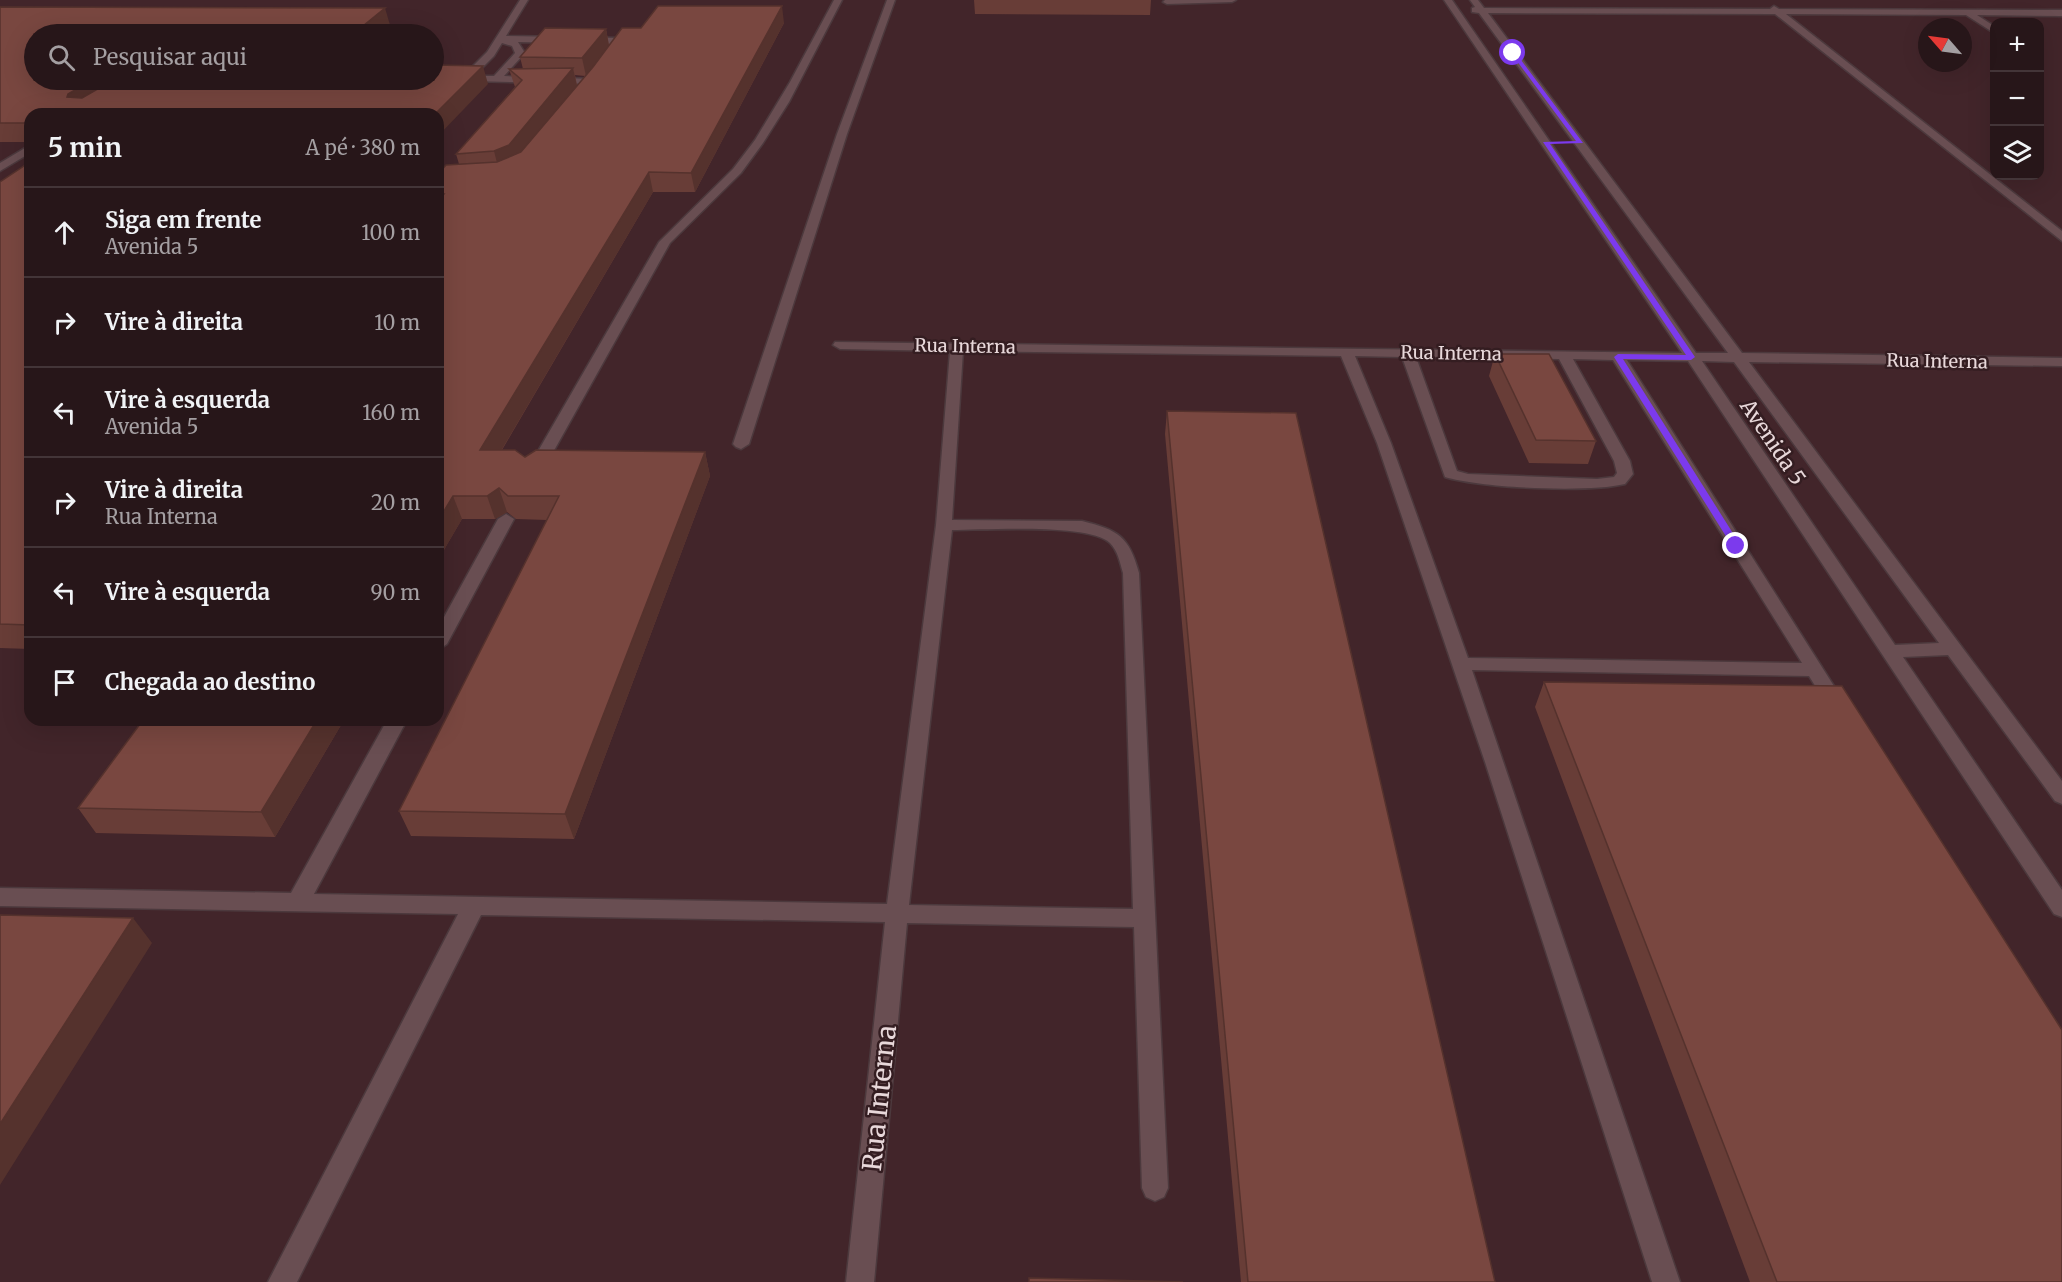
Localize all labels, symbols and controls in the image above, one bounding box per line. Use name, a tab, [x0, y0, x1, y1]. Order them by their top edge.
north arrow	[1918, 18, 1972, 72]
map controls	[1990, 18, 2044, 180]
button: +	[1990, 18, 2044, 72]
search box	[24, 24, 444, 90]
route start	[1499, 39, 1525, 65]
icon: search	[45, 41, 78, 74]
text: Pesquisar aqui	[93, 43, 247, 71]
button: −	[1990, 72, 2044, 126]
button: layers	[1990, 126, 2044, 180]
text: 5 min	[48, 131, 122, 164]
text: A pé · 380 m	[306, 135, 420, 160]
text: Siga em frente	[105, 206, 261, 234]
icon: ahead	[48, 216, 81, 249]
text: 100 m	[361, 220, 420, 245]
text: Avenida 5	[105, 234, 198, 259]
icon: right	[48, 306, 81, 339]
text: Vire à direita	[105, 308, 243, 336]
text: 10 m	[374, 310, 420, 335]
street label: Rua Interna	[914, 334, 1016, 358]
street label: Rua Interna	[1400, 341, 1502, 365]
street label: Rua Interna	[1886, 349, 1988, 373]
text: Vire à esquerda	[105, 386, 270, 414]
street label: Avenida 5	[1734, 393, 1812, 490]
icon: left	[48, 396, 81, 429]
text: 160 m	[362, 400, 420, 425]
text: Avenida 5	[105, 414, 198, 439]
text: Vire à direita	[105, 476, 243, 504]
icon: right	[48, 486, 81, 519]
text: 20 m	[371, 490, 420, 515]
text: Rua Interna	[105, 504, 218, 529]
route end	[1722, 532, 1748, 558]
icon: left	[48, 576, 81, 609]
text: Vire à esquerda	[105, 578, 270, 606]
text: 90 m	[370, 580, 420, 605]
icon: arrive	[48, 666, 81, 699]
text: Chegada ao destino	[105, 668, 315, 696]
street label: Rua Interna	[855, 1023, 903, 1173]

